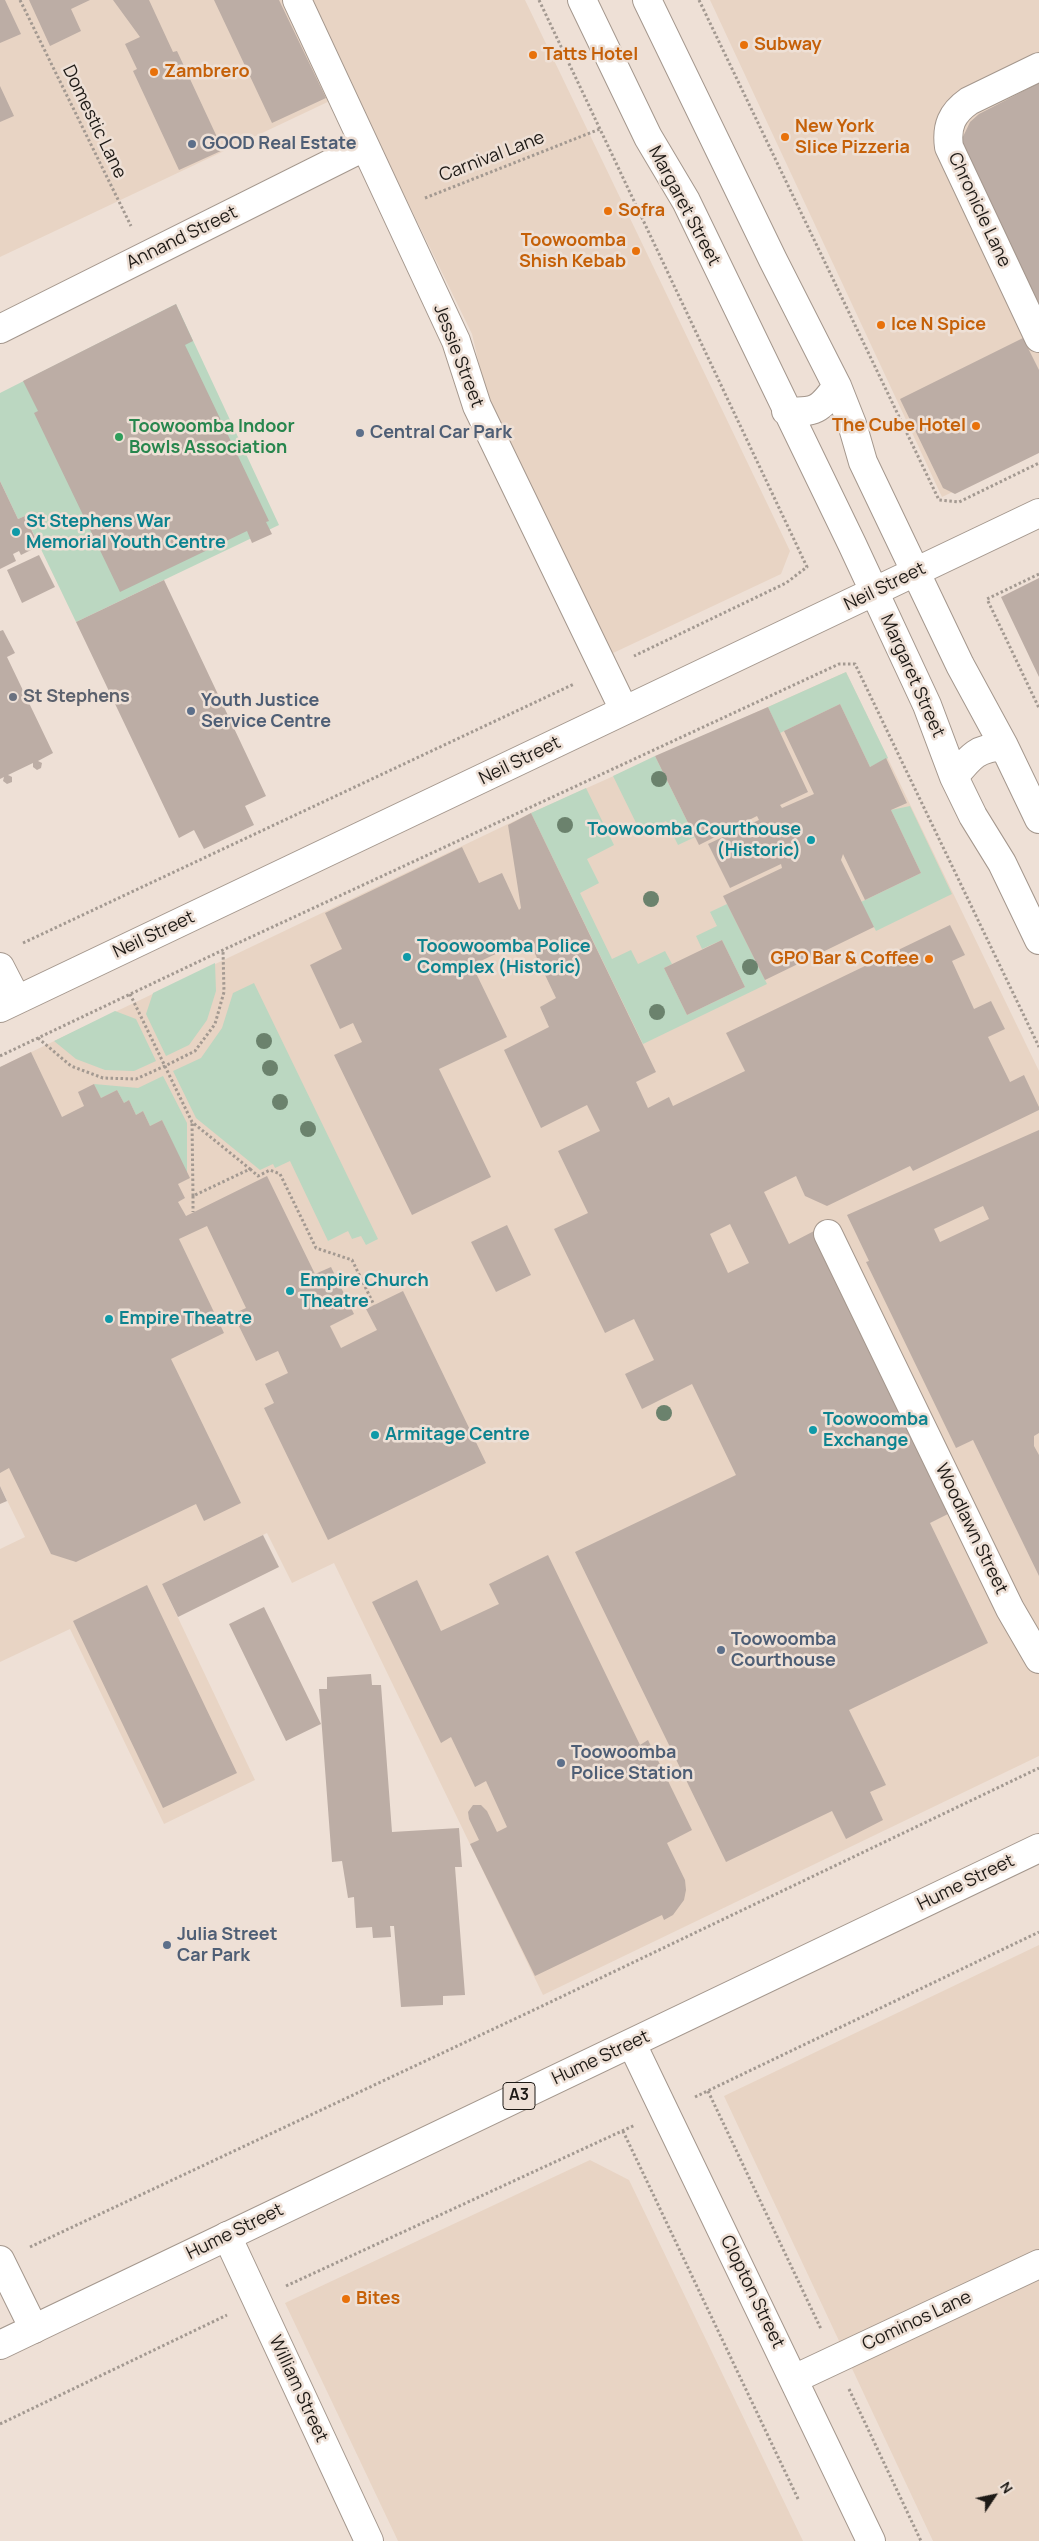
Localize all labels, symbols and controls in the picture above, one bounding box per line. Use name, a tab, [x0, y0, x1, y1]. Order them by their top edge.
place label: Subway	[754, 34, 822, 56]
marker: Subway	[738, 39, 750, 51]
place label: Tatts Hotel	[543, 44, 638, 66]
marker: Tatts Hotel	[527, 49, 539, 61]
place label: Zambrero	[164, 61, 250, 83]
street label: Domestic Lane	[57, 62, 131, 182]
marker: Zambrero	[148, 66, 160, 78]
place label: New York Slice Pizzeria	[795, 116, 910, 158]
street label: Carnival Lane	[436, 127, 548, 187]
marker: New York Slice Pizzeria	[779, 131, 791, 143]
place label: GOOD Real Estate	[202, 133, 356, 155]
marker: GOOD Real Estate	[186, 138, 198, 150]
street label: Margaret Street	[643, 142, 725, 270]
street label: Chronicle Lane	[943, 149, 1015, 271]
place label: Sofra	[618, 200, 665, 222]
street label: Annand Street	[123, 202, 241, 274]
marker: Sofra	[602, 205, 614, 217]
place label: Toowoomba Shish Kebab	[519, 230, 626, 272]
marker: Toowoomba Shish Kebab	[630, 245, 642, 257]
street label: Jessie Street	[428, 301, 488, 411]
place label: Ice N Spice	[891, 314, 986, 336]
marker: Ice N Spice	[875, 319, 887, 331]
place label: The Cube Hotel	[832, 415, 966, 437]
place label: Toowoomba Indoor Bowls Association	[129, 416, 295, 458]
marker: The Cube Hotel	[970, 420, 982, 432]
place label: Central Car Park	[370, 422, 512, 444]
marker: Central Car Park	[354, 427, 366, 439]
marker: Toowoomba Indoor Bowls Association	[113, 431, 125, 443]
place label: St Stephens War Memorial Youth Centre	[26, 511, 226, 554]
marker: St Stephens War Memorial Youth Centre	[10, 526, 22, 538]
street label: Neil Street	[841, 558, 929, 616]
street label: Margaret Street	[875, 611, 949, 741]
place label: St Stephens	[23, 686, 130, 708]
place label: Youth Justice Service Centre	[201, 690, 331, 732]
marker: St Stephens	[7, 691, 19, 703]
marker: Youth Justice Service Centre	[185, 705, 197, 717]
street label: Neil Street	[476, 732, 564, 790]
place label: Toowoomba Courthouse (Historic)	[587, 819, 801, 862]
marker: Toowoomba Courthouse (Historic)	[805, 834, 817, 846]
street label: Neil Street	[110, 907, 198, 963]
place label: Tooowoomba Police Complex (Historic)	[417, 936, 591, 979]
place label: GPO Bar & Coffee	[771, 948, 919, 970]
marker: Tooowoomba Police Complex (Historic)	[401, 951, 413, 963]
marker: GPO Bar & Coffee	[923, 953, 935, 965]
place label: Empire Church Theatre	[300, 1270, 429, 1312]
marker: Empire Church Theatre	[284, 1285, 296, 1297]
place label: Empire Theatre	[119, 1308, 252, 1330]
marker: Empire Theatre	[103, 1313, 115, 1325]
place label: Toowoomba Exchange	[823, 1409, 928, 1452]
place label: Armitage Centre	[385, 1424, 530, 1446]
marker: Toowoomba Exchange	[807, 1424, 819, 1436]
marker: Armitage Centre	[369, 1429, 381, 1441]
street label: Woodlawn Street	[930, 1460, 1012, 1598]
place label: Toowoomba Courthouse	[731, 1629, 836, 1672]
marker: Toowoomba Courthouse	[715, 1644, 727, 1656]
place label: Toowoomba Police Station	[571, 1742, 693, 1785]
marker: Toowoomba Police Station	[555, 1757, 567, 1769]
street label: Hume Street	[914, 1850, 1018, 1916]
place label: Julia Street Car Park	[177, 1924, 277, 1966]
marker: Julia Street Car Park	[161, 1939, 173, 1951]
street label: Hume Street	[549, 2026, 653, 2090]
road number: A3	[503, 2082, 535, 2110]
street label: Hume Street	[183, 2199, 287, 2265]
street label: Clopton Street	[715, 2232, 789, 2352]
street label: Cominos Lane	[859, 2286, 975, 2356]
place label: Bites	[356, 2288, 400, 2310]
marker: Bites	[340, 2293, 352, 2305]
street label: William Street	[264, 2332, 332, 2446]
north arrow	[969, 2471, 1019, 2521]
text: N	[996, 2478, 1018, 2497]

